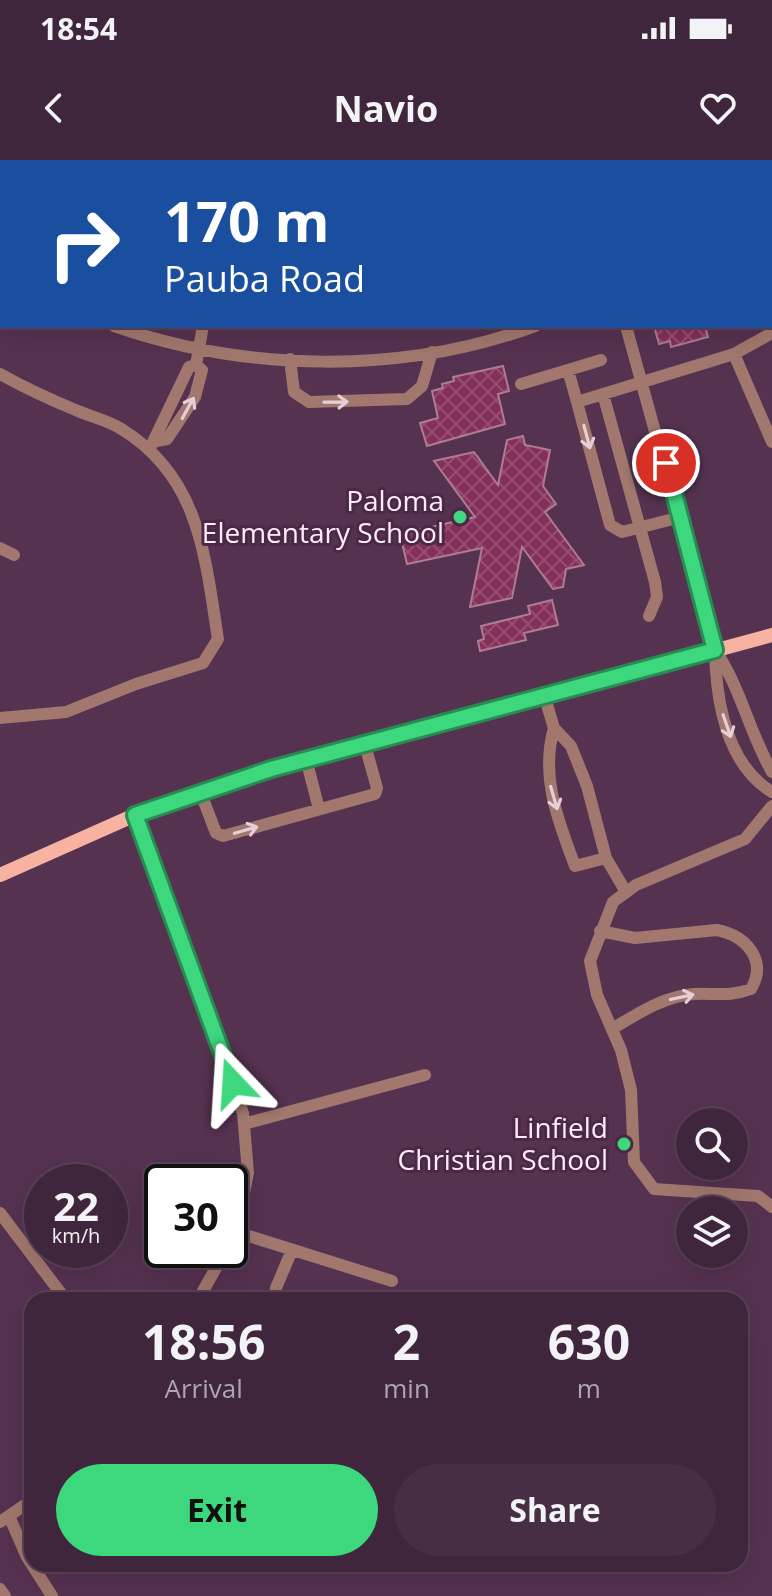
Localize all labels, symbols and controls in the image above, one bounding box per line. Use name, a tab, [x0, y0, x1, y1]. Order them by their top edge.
text: 18:54	[40, 8, 117, 49]
text: Navio	[334, 84, 438, 133]
icon: back	[32, 86, 76, 130]
icon: heart	[696, 86, 740, 130]
text: 170 m	[164, 182, 330, 258]
icon: right	[32, 192, 136, 296]
text: Pauba Road	[164, 254, 365, 303]
one-way arrow	[322, 394, 349, 409]
one-way arrow	[181, 397, 197, 420]
one-way arrow	[580, 424, 595, 450]
pin	[632, 429, 700, 497]
icon: arrive	[644, 441, 688, 485]
place label: Paloma Elementary School	[202, 481, 444, 551]
marker: Paloma Elementary School	[451, 508, 469, 526]
one-way arrow	[721, 714, 736, 739]
one-way arrow	[547, 784, 562, 810]
one-way arrow	[232, 821, 258, 836]
one-way arrow	[669, 989, 695, 1004]
position arrow	[191, 1041, 275, 1125]
place label: Linfield Christian School	[398, 1108, 608, 1178]
map controls	[676, 1108, 748, 1268]
button: search	[676, 1108, 748, 1180]
marker: Linfield Christian School	[615, 1135, 633, 1153]
speed limit sign: 30	[144, 1164, 248, 1268]
text: 22	[53, 1178, 99, 1233]
button: layers	[676, 1196, 748, 1268]
text: km/h	[52, 1222, 100, 1249]
text: 18:56	[142, 1309, 265, 1374]
text: 2	[393, 1309, 420, 1374]
text: 630	[548, 1309, 630, 1374]
text: Arrival	[164, 1370, 243, 1406]
text: min	[383, 1370, 430, 1406]
text: m	[577, 1370, 601, 1406]
button: Exit	[56, 1464, 378, 1556]
button: Share	[394, 1464, 716, 1556]

